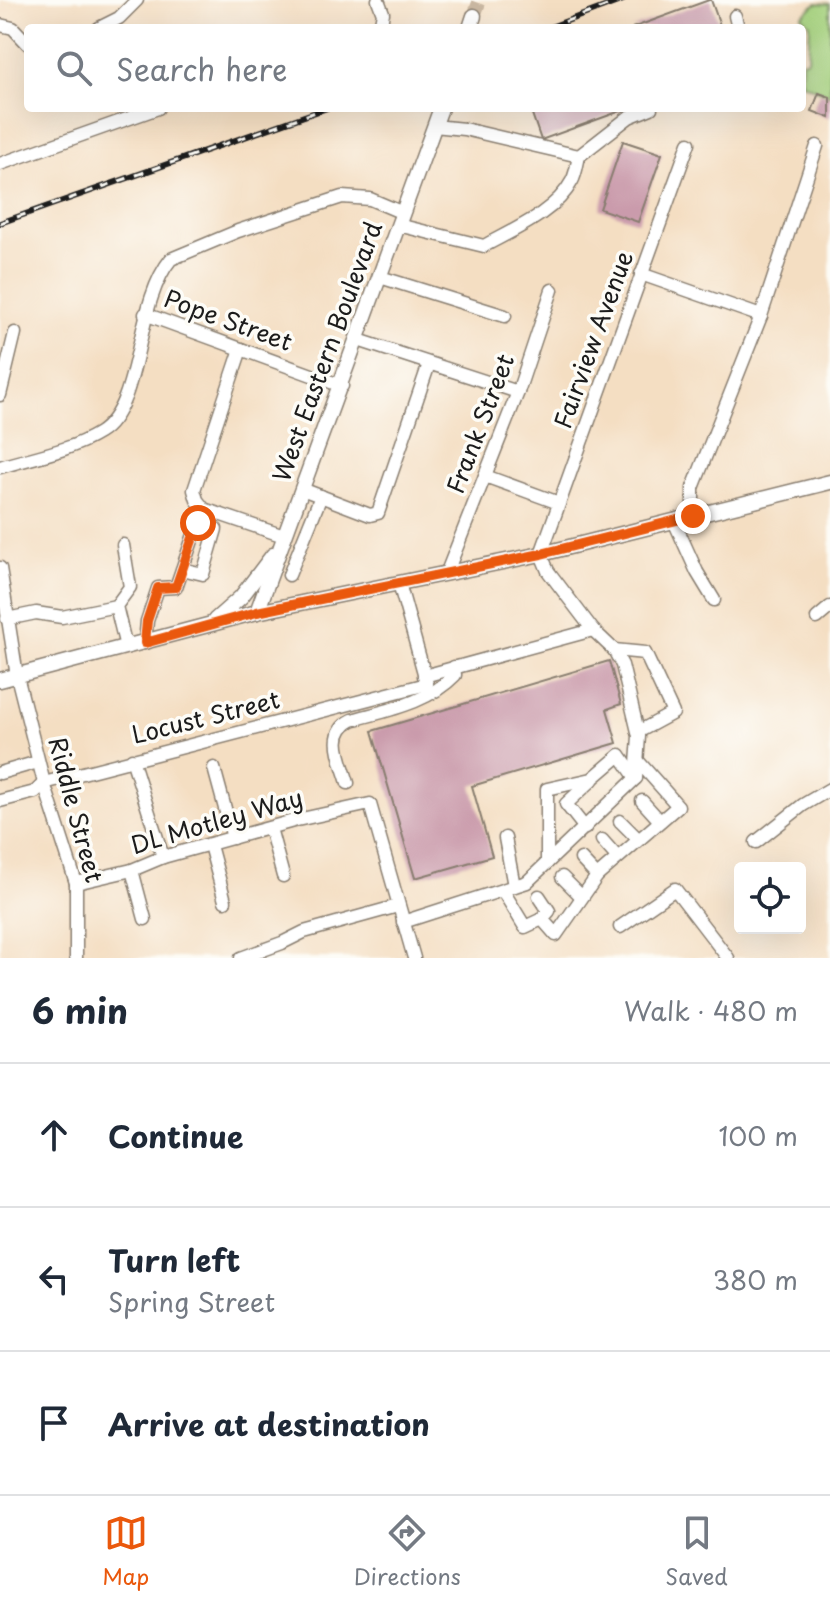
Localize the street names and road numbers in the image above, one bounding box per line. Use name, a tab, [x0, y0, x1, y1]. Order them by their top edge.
street label: West Eastern Boulevard	[262, 216, 390, 486]
street label: Fairview Avenue	[543, 246, 641, 433]
street label: Pope Street	[160, 279, 298, 359]
street label: Frank Street	[436, 348, 522, 498]
street label: Locust Street	[128, 680, 283, 752]
street label: Riddle Street	[40, 733, 114, 887]
street label: DL Motley Way	[126, 778, 307, 862]

